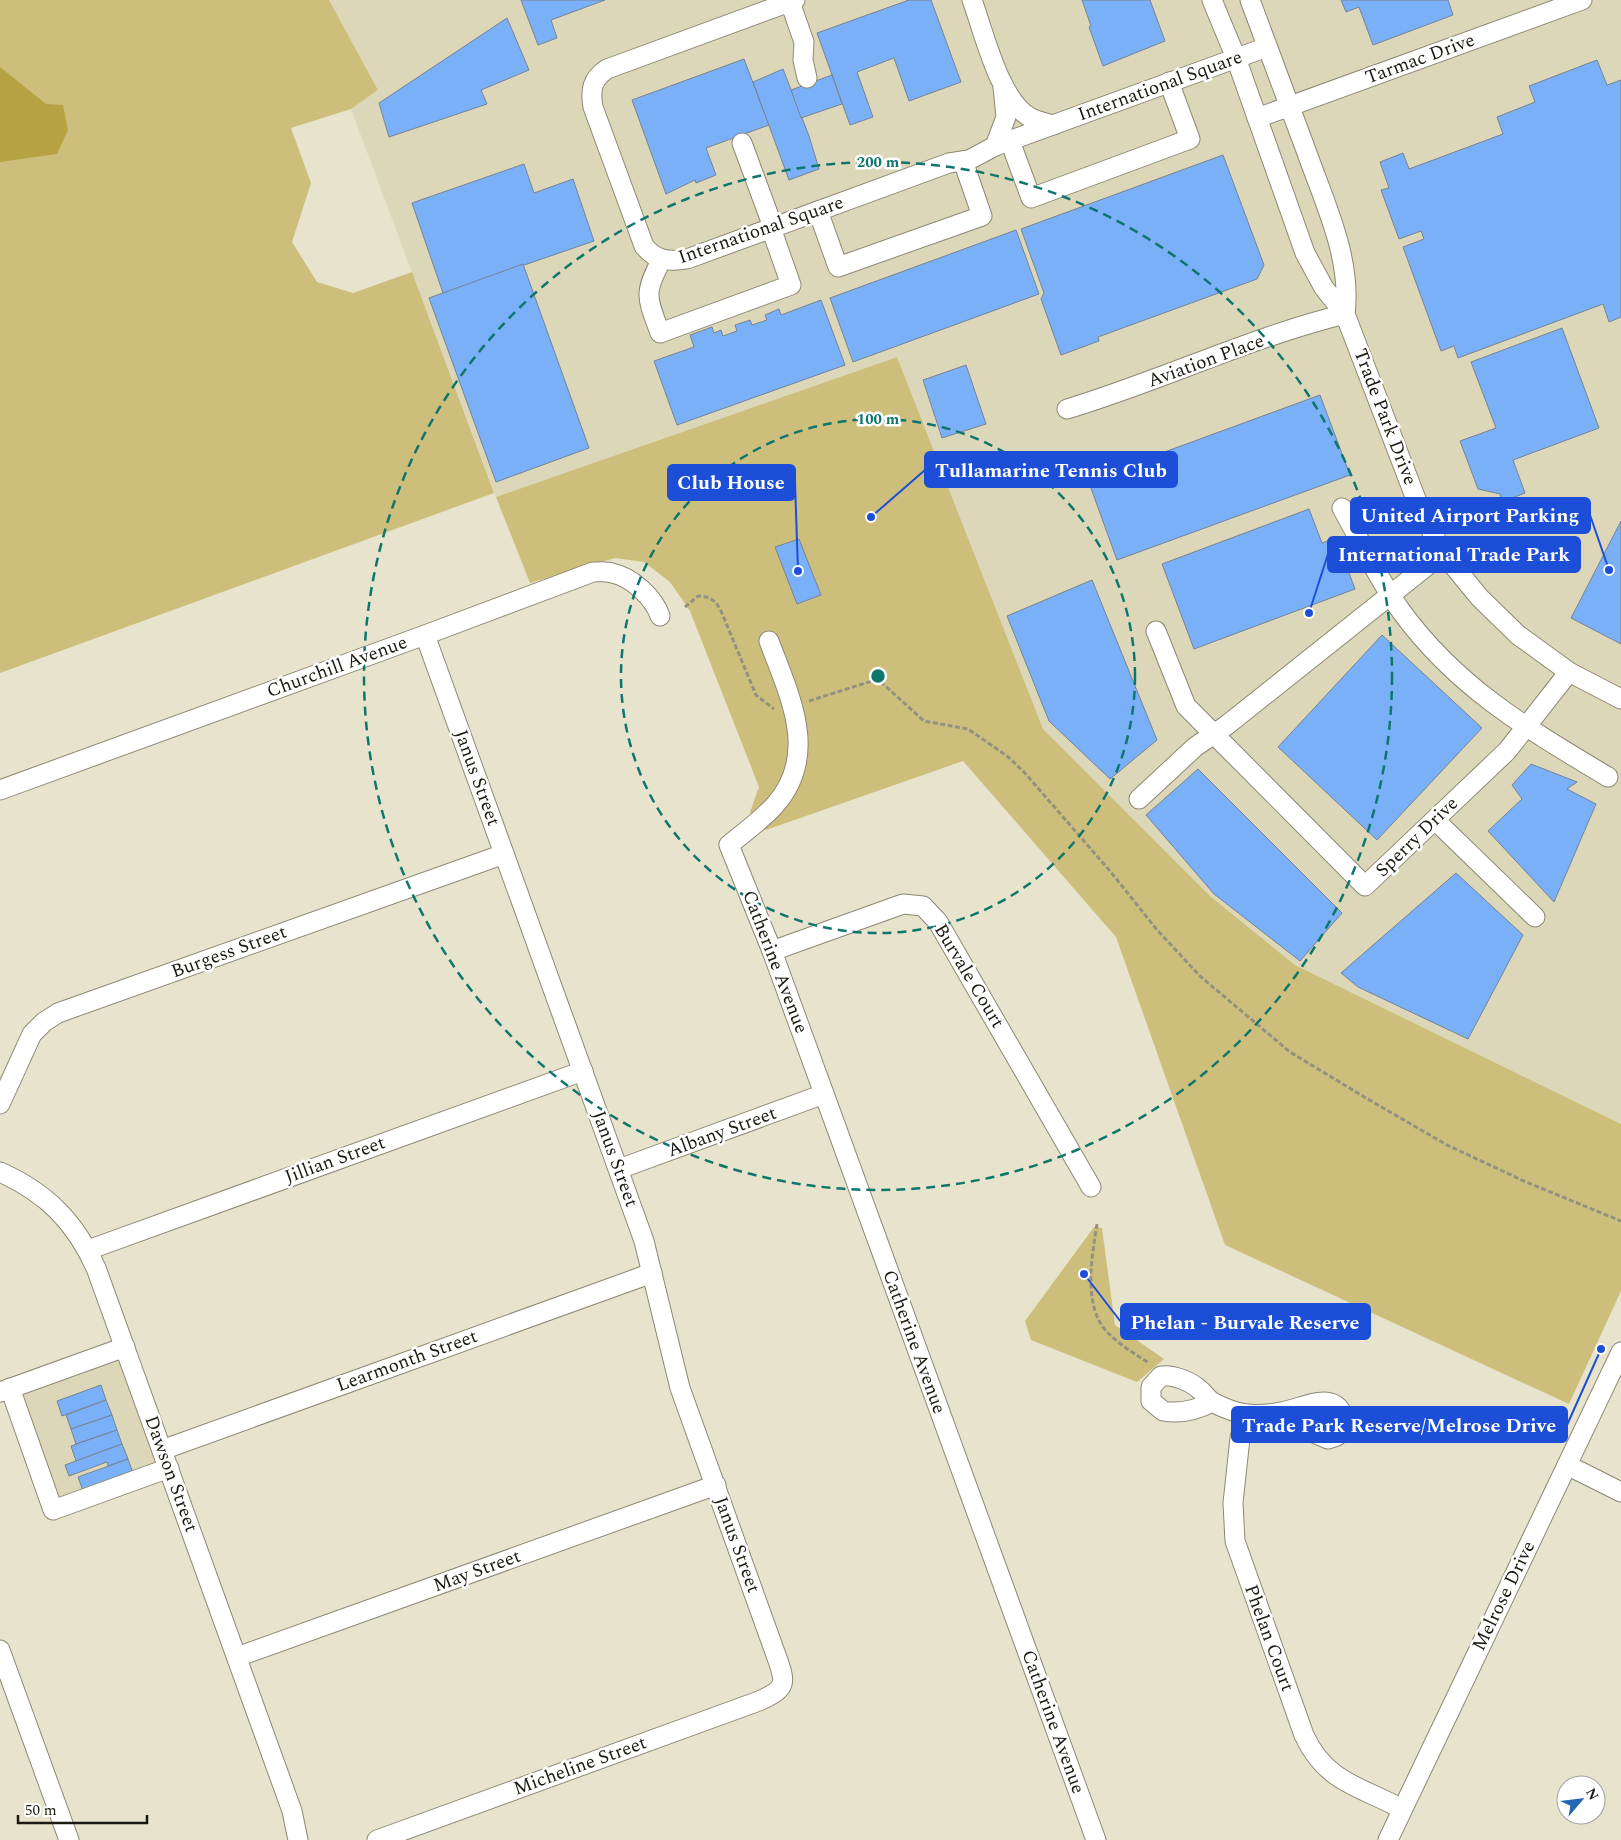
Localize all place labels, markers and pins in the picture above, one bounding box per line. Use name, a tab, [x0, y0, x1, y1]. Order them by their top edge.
callout: Tullamarine Tennis Club	[925, 452, 1177, 487]
callout: Club House	[668, 465, 795, 500]
callout: United Airport Parking	[1351, 498, 1590, 533]
callout: International Trade Park	[1328, 537, 1580, 572]
centre of rings	[869, 667, 887, 685]
callout: Phelan - Burvale Reserve	[1121, 1304, 1370, 1339]
callout: Trade Park Reserve/Melrose Drive	[1232, 1407, 1567, 1442]

